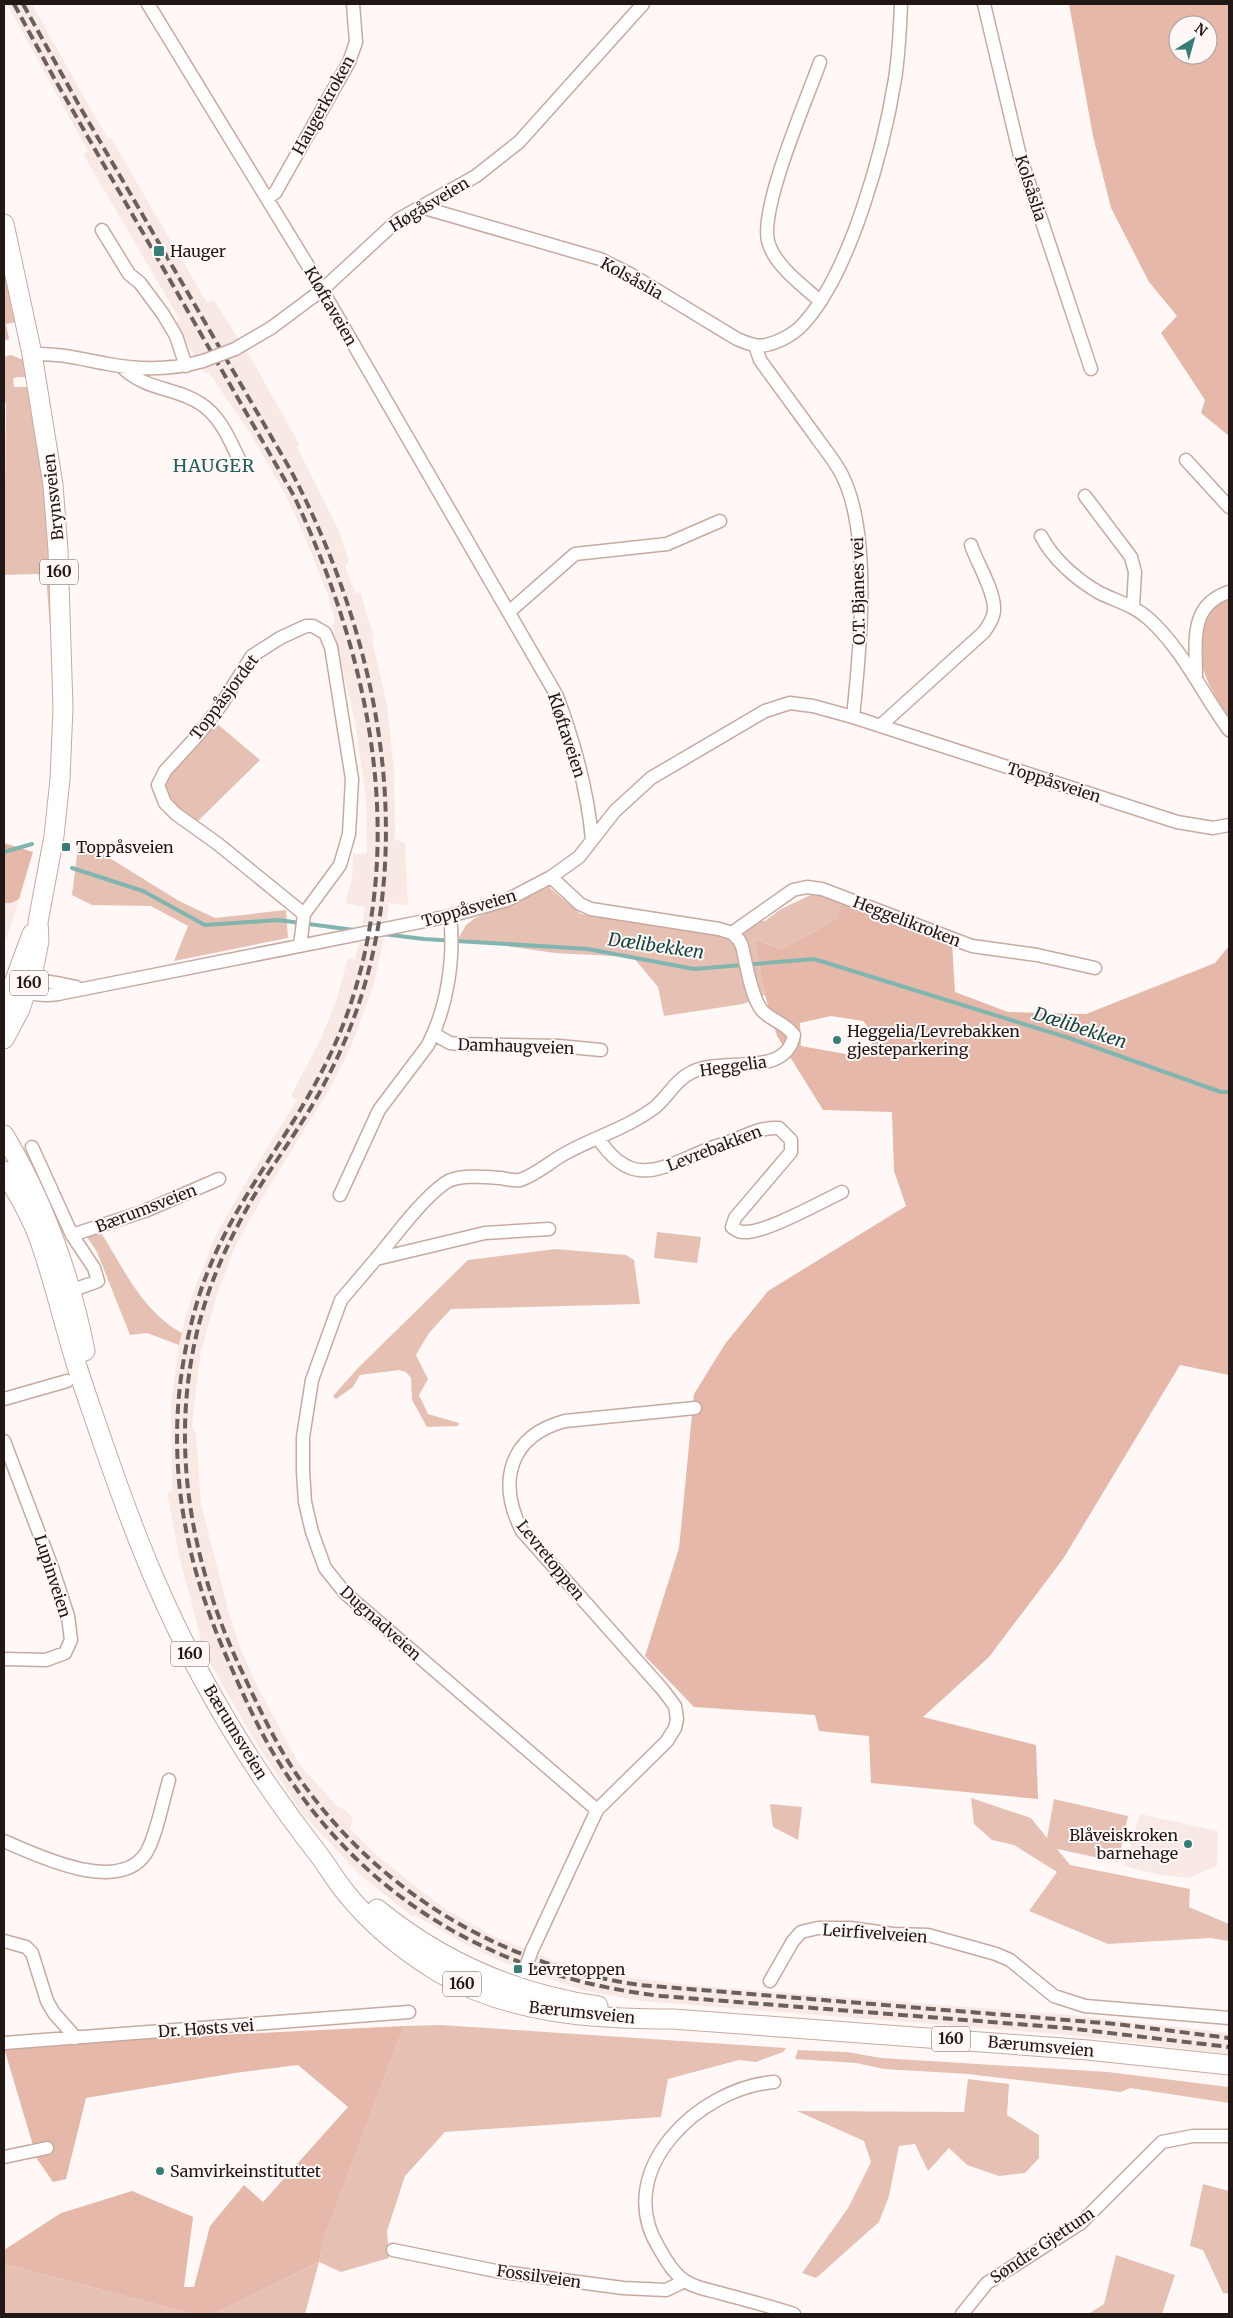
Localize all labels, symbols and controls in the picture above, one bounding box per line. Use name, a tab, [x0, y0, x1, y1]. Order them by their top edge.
north arrow	[1168, 15, 1218, 65]
text: N	[1191, 19, 1211, 40]
street label: Haugerkroken	[287, 52, 359, 158]
street label: Kolsåslia	[1011, 152, 1051, 224]
street label: Høgåsveien	[386, 172, 473, 236]
place label: Hauger	[170, 241, 226, 261]
marker: Hauger	[152, 244, 166, 258]
street label: Kolsåslia	[597, 253, 667, 304]
street label: Kløftaveien	[300, 263, 362, 350]
street label: Brynsveien	[38, 452, 68, 541]
district label: HAUGER	[173, 454, 255, 477]
street label: O.T. Bjanes vei	[847, 537, 869, 645]
road number: 160	[40, 560, 78, 584]
street label: Toppåsjordet	[186, 650, 263, 744]
street label: Kløftaveien	[544, 690, 590, 780]
street label: Toppåsveien	[1005, 757, 1104, 807]
place label: Toppåsveien	[76, 837, 174, 857]
marker: Toppåsveien	[60, 841, 72, 853]
street label: Toppåsveien	[419, 885, 519, 931]
street label: Heggelikroken	[850, 891, 964, 951]
water label: Dælibekken	[606, 927, 705, 964]
road number: 160	[10, 970, 48, 996]
water label: Dælibekken	[1030, 1001, 1130, 1053]
place label: Heggelia/Levrebakken gjesteparkering	[847, 1021, 1020, 1059]
street label: Damhaugveien	[457, 1034, 575, 1058]
marker: Heggelia/Levrebakken gjesteparkering	[831, 1034, 843, 1046]
street label: Heggelia	[698, 1051, 768, 1081]
street label: Levrebakken	[664, 1121, 765, 1175]
street label: Bærumsveien	[93, 1179, 200, 1236]
street label: Levretoppen	[513, 1516, 590, 1604]
street label: Lupinveien	[30, 1532, 76, 1620]
street label: Dugnadveien	[336, 1581, 426, 1665]
road number: 160	[171, 1642, 209, 1666]
street label: Bærumsveien	[200, 1681, 272, 1783]
place label: Blåveiskroken barnehage	[1069, 1825, 1178, 1863]
marker: Blåveiskroken barnehage	[1182, 1838, 1194, 1850]
street label: Leirfivelveien	[822, 1919, 929, 1947]
place label: Levretoppen	[528, 1959, 626, 1979]
marker: Levretoppen	[512, 1963, 524, 1975]
road number: 160	[443, 1972, 481, 1996]
street label: Bærumsveien	[528, 1996, 637, 2028]
street label: Dr. Høsts vei	[157, 2015, 255, 2041]
road number: 160	[932, 2026, 970, 2052]
street label: Bærumsveien	[987, 2031, 1095, 2061]
place label: Samvirkeinstituttet	[170, 2161, 322, 2181]
marker: Samvirkeinstituttet	[154, 2165, 166, 2177]
street label: Søndre Gjettum	[986, 2203, 1098, 2287]
street label: Fossilveien	[495, 2260, 583, 2292]

